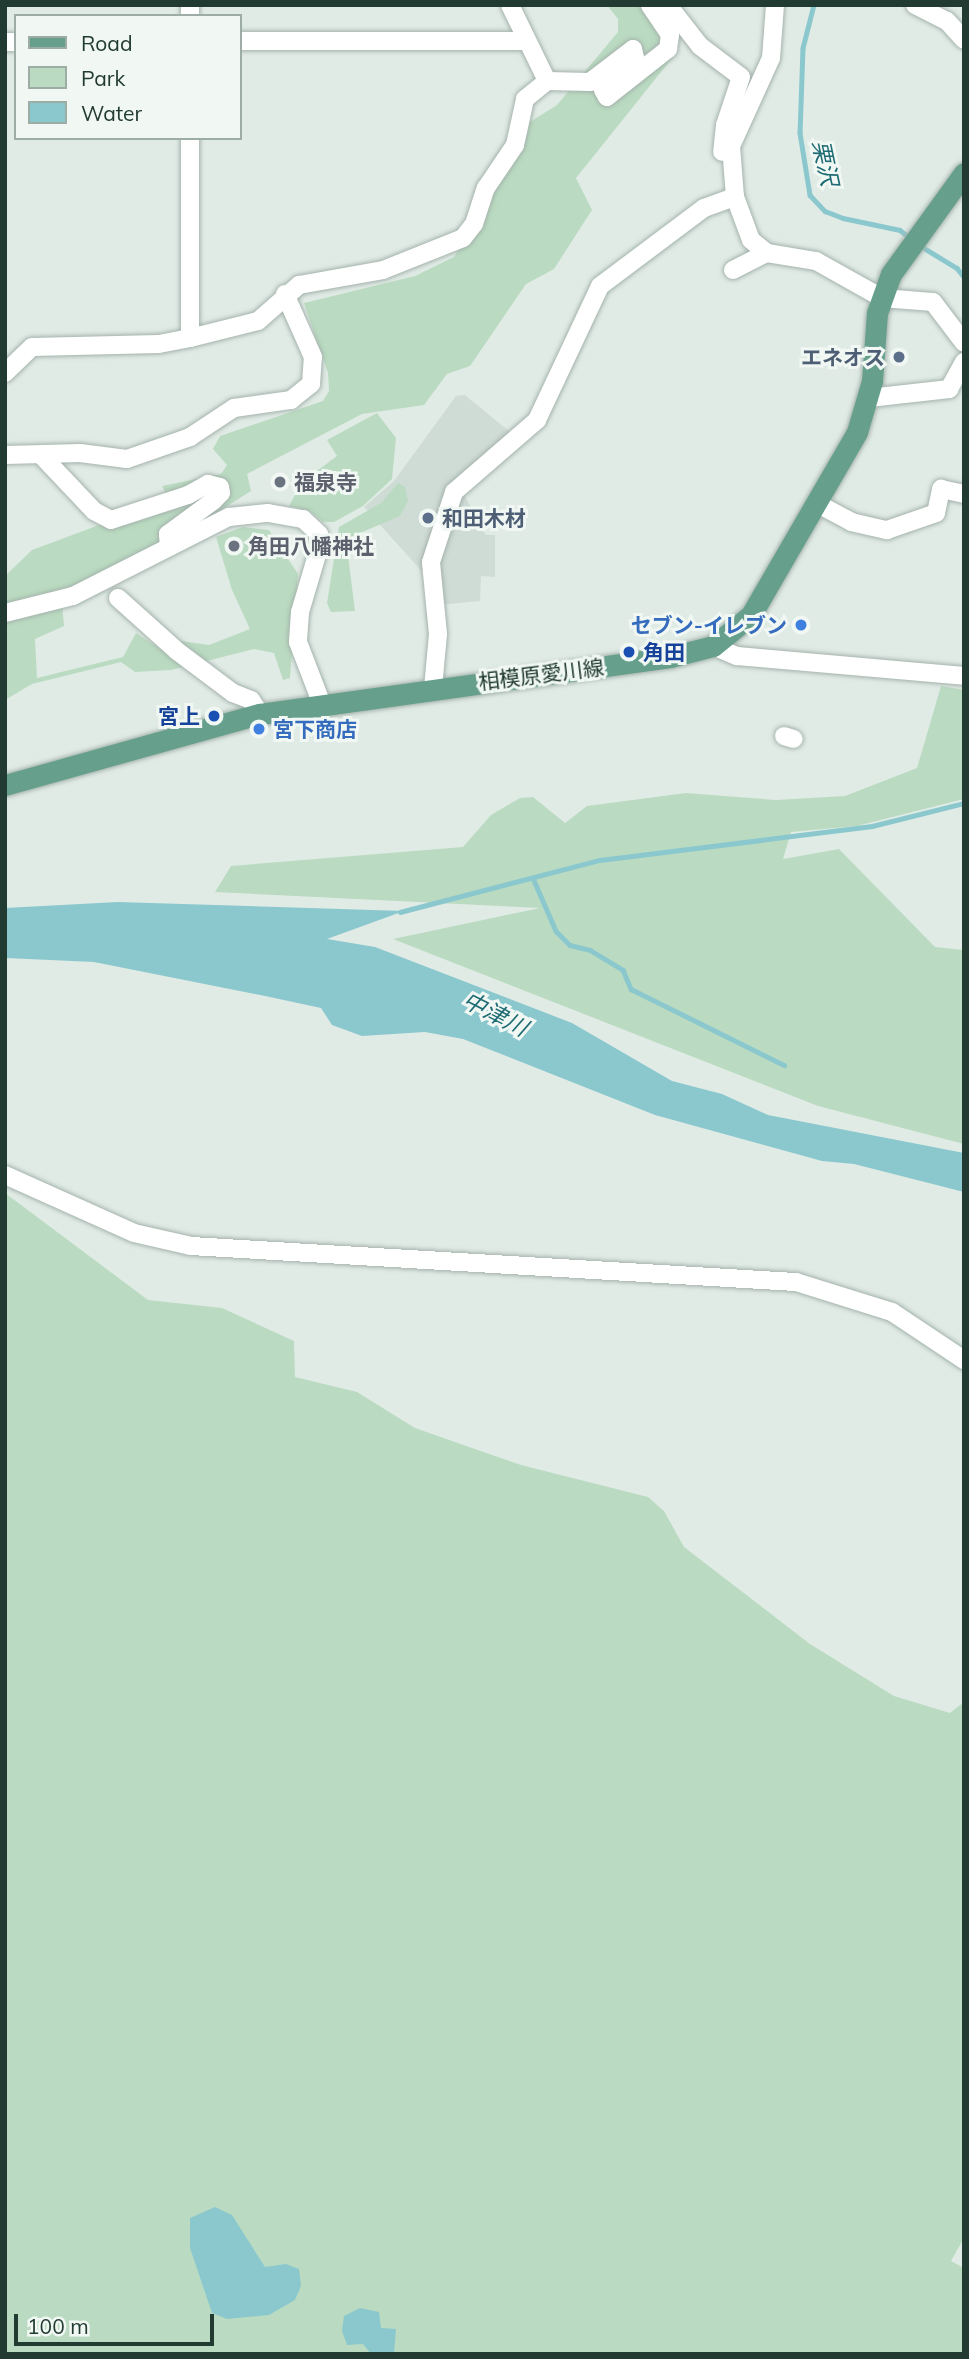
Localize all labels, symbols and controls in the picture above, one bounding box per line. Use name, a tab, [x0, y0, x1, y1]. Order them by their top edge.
legend	[14, 14, 242, 140]
text: Road	[81, 30, 132, 56]
text: Park	[81, 65, 125, 91]
text: Water	[81, 100, 142, 126]
water label: 栗沢	[807, 138, 843, 188]
place label: エネオス	[801, 344, 885, 370]
marker: エネオス	[891, 349, 907, 365]
place label: 福泉寺	[294, 469, 357, 495]
marker: 福泉寺	[272, 474, 288, 490]
place label: 和田木材	[442, 505, 526, 531]
marker: 和田木材	[420, 510, 436, 526]
place label: 角田八幡神社	[248, 533, 374, 559]
marker: 角田八幡神社	[226, 538, 242, 554]
place label: セブン-イレブン	[631, 612, 787, 638]
marker: セブン-イレブン	[793, 617, 809, 633]
place label: 角田	[643, 639, 685, 665]
marker: 角田	[621, 644, 637, 660]
street label: 相模原愛川線	[477, 654, 605, 694]
place label: 宮上	[158, 703, 200, 729]
marker: 宮上	[206, 708, 222, 724]
place label: 宮下商店	[273, 716, 357, 742]
marker: 宮下商店	[251, 721, 267, 737]
water label: 中津川	[458, 986, 532, 1042]
scale bar	[18, 2300, 217, 2344]
text: 100 m	[27, 2313, 89, 2339]

